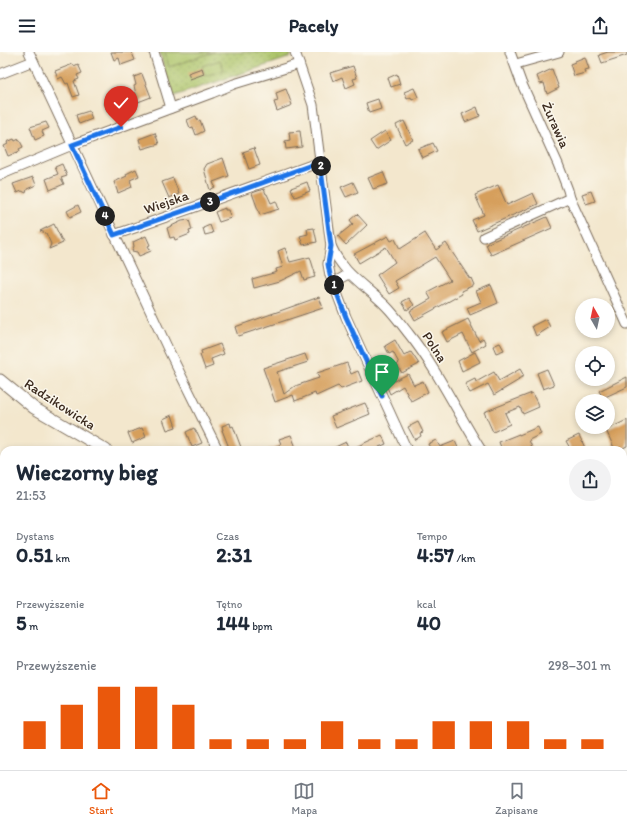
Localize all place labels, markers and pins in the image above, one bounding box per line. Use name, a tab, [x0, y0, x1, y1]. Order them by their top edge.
pin	[104, 86, 138, 127]
pin: 2	[311, 156, 331, 176]
pin: 3	[200, 192, 220, 212]
pin: 4	[95, 206, 115, 226]
pin: 1	[324, 275, 344, 295]
pin	[365, 355, 399, 396]

